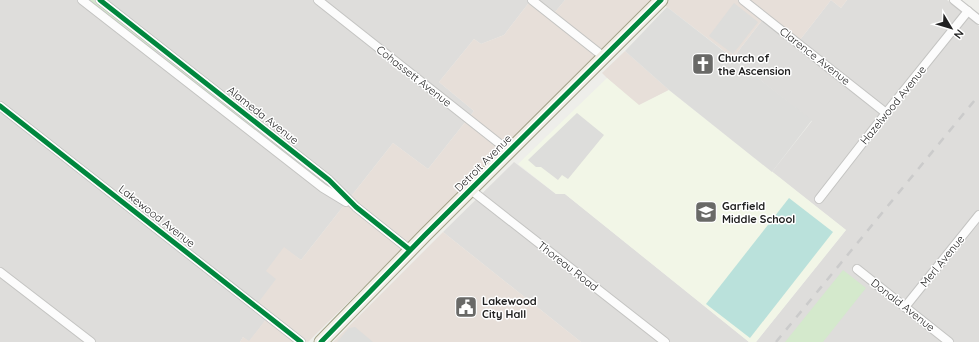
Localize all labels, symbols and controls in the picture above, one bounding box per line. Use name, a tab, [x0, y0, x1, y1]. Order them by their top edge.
north arrow	[931, 8, 971, 48]
street label: Clarence Avenue	[777, 24, 853, 88]
text: N	[951, 27, 967, 42]
street label: Cohassett Avenue	[374, 42, 454, 110]
church icon: Church of the Ascension	[690, 51, 716, 77]
place label: Church of the Ascension	[718, 51, 791, 78]
street label: Hazelwood Avenue	[857, 63, 929, 147]
street label: Alameda Avenue	[225, 83, 301, 147]
street label: Detroit Avenue	[451, 131, 515, 195]
street label: Lakewood Avenue	[116, 182, 198, 250]
school or university icon: Garfield Middle School	[693, 199, 719, 225]
place label: Garfield Middle School	[722, 199, 795, 226]
street label: Merl Avenue	[917, 232, 967, 290]
street label: Thoreau Road	[535, 238, 601, 294]
street label: Donald Avenue	[868, 276, 938, 334]
public building icon: Lakewood City Hall	[453, 294, 479, 320]
place label: Lakewood City Hall	[482, 294, 537, 321]

